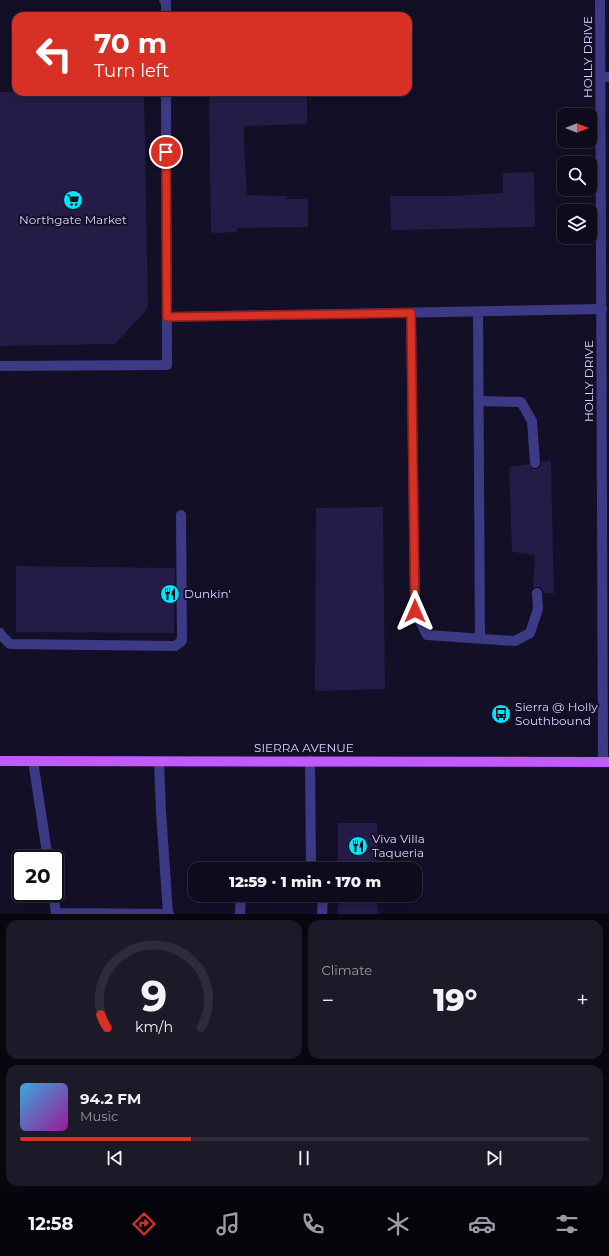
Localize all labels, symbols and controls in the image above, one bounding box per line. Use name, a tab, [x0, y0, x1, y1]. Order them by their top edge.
street label: HOLLY DRIVE	[580, 16, 595, 98]
text: 70 m	[94, 26, 167, 60]
icon: left	[28, 28, 80, 80]
text: Turn left	[94, 60, 169, 82]
north arrow	[557, 108, 597, 148]
map controls	[557, 108, 597, 244]
pin	[149, 135, 183, 169]
icon: arrive	[155, 141, 177, 163]
button: search	[557, 156, 597, 196]
supermarket icon: Northgate Market	[62, 189, 84, 211]
button: layers	[557, 204, 597, 244]
place label: Northgate Market	[19, 212, 127, 227]
street label: HOLLY DRIVE	[581, 340, 596, 422]
restaurant icon: Dunkin'	[159, 583, 181, 605]
place label: Dunkin'	[184, 586, 231, 601]
position arrow	[394, 590, 436, 632]
place label: Sierra @ Holly Southbound	[515, 699, 598, 728]
bus stop icon: Sierra @ Holly Southbound	[490, 703, 512, 725]
street label: SIERRA AVENUE	[254, 740, 354, 755]
place label: Viva Villa Taqueria	[372, 831, 425, 860]
restaurant icon: Viva Villa Taqueria	[347, 835, 369, 857]
speed limit sign: 20	[12, 850, 64, 902]
text: 12:59 · 1 min · 170 m	[229, 872, 381, 891]
text: Climate	[322, 962, 372, 978]
text: 9	[141, 970, 167, 1020]
text: 19°	[433, 982, 477, 1019]
text: −	[322, 987, 334, 1014]
text: +	[576, 987, 589, 1014]
text: km/h	[135, 1017, 173, 1035]
text: 94.2 FM	[80, 1089, 141, 1108]
text: Music	[80, 1108, 118, 1124]
icon: previous	[104, 1147, 126, 1169]
icon: pause	[293, 1147, 315, 1169]
icon: next	[483, 1147, 505, 1169]
icon: directions	[130, 1210, 158, 1238]
icon: music	[214, 1210, 242, 1238]
icon: phone	[299, 1210, 327, 1238]
icon: climate	[384, 1210, 412, 1238]
icon: car	[468, 1210, 496, 1238]
icon: filters	[553, 1210, 581, 1238]
text: 12:58	[28, 1213, 73, 1235]

